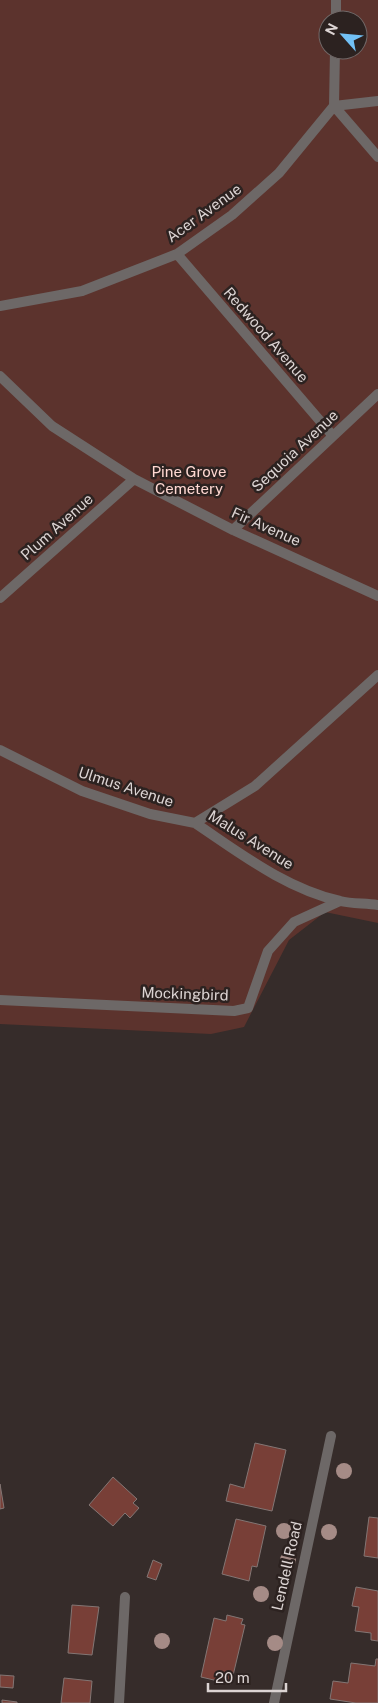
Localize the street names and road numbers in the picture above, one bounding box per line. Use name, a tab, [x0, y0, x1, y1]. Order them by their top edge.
street label: Acer Avenue	[163, 180, 244, 245]
street label: Redwood Avenue	[221, 284, 312, 386]
street label: Sequoia Avenue	[248, 406, 341, 495]
street label: Plum Avenue	[17, 490, 96, 563]
street label: Fir Avenue	[229, 504, 303, 549]
street label: Ulmus Avenue	[76, 763, 176, 810]
street label: Malus Avenue	[206, 807, 297, 873]
street label: Mockingbird	[141, 983, 229, 1004]
street label: Lendell Road	[268, 1520, 305, 1612]

